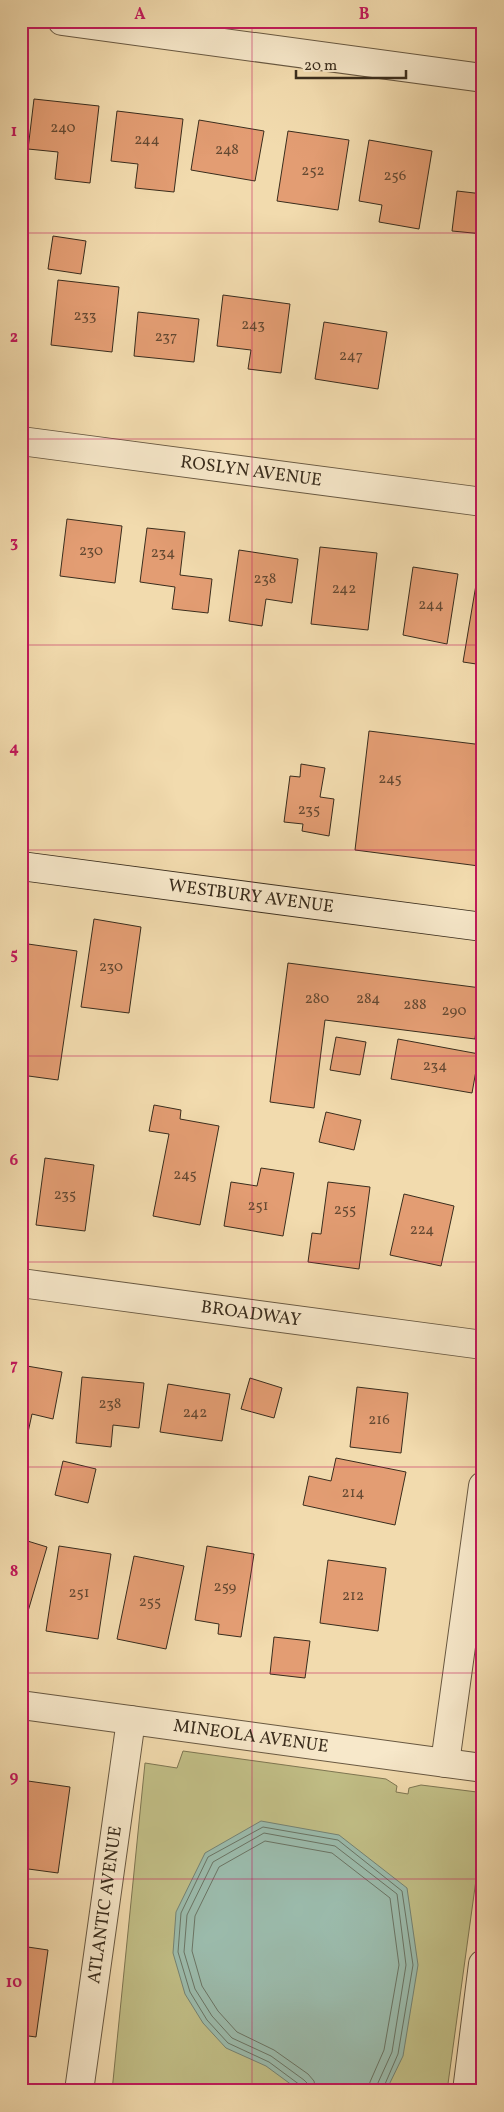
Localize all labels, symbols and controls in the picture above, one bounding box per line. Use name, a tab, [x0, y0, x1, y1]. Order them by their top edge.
text: A	[134, 4, 146, 26]
text: B	[359, 4, 370, 26]
scale bar	[296, 48, 406, 80]
text: 20 m	[304, 56, 337, 77]
house number: 240	[50, 118, 76, 139]
text: 1	[11, 121, 17, 143]
house number: 244	[134, 130, 160, 151]
house number: 248	[215, 140, 239, 161]
house number: 252	[301, 161, 325, 182]
house number: 256	[384, 166, 406, 187]
house number: 233	[74, 306, 96, 327]
house number: 243	[241, 315, 265, 336]
text: 2	[10, 327, 18, 349]
house number: 237	[155, 327, 177, 348]
house number: 247	[339, 346, 363, 367]
street label: ROSLYN AVENUE	[179, 450, 324, 493]
text: 3	[10, 532, 18, 554]
house number: 230	[79, 541, 103, 562]
house number: 234	[151, 543, 175, 564]
house number: 238	[254, 569, 276, 590]
house number: 242	[332, 579, 356, 600]
house number: 244	[418, 595, 444, 616]
text: 4	[9, 738, 19, 760]
house number: 245	[378, 769, 402, 790]
house number: 235	[298, 800, 320, 821]
street label: WESTBURY AVENUE	[167, 873, 336, 920]
text: 5	[10, 944, 18, 966]
house number: 230	[99, 957, 123, 978]
house number: 280	[305, 989, 329, 1010]
house number: 284	[356, 989, 380, 1010]
house number: 288	[403, 995, 427, 1016]
house number: 290	[441, 1001, 467, 1022]
house number: 234	[423, 1056, 447, 1077]
text: 6	[10, 1150, 19, 1172]
house number: 245	[173, 1165, 197, 1186]
house number: 235	[54, 1185, 76, 1206]
house number: 251	[247, 1196, 269, 1217]
house number: 255	[334, 1200, 356, 1221]
house number: 224	[410, 1220, 434, 1241]
street label: BROADWAY	[199, 1295, 303, 1333]
text: 7	[10, 1355, 18, 1377]
house number: 238	[99, 1394, 121, 1415]
house number: 242	[183, 1403, 207, 1424]
house number: 216	[368, 1410, 390, 1431]
house number: 214	[342, 1483, 364, 1504]
text: 8	[10, 1561, 18, 1583]
house number: 259	[214, 1577, 237, 1598]
house number: 251	[68, 1583, 90, 1604]
house number: 212	[342, 1586, 364, 1607]
house number: 255	[139, 1592, 161, 1613]
street label: MINEOLA AVENUE	[172, 1713, 330, 1759]
text: 9	[10, 1767, 19, 1789]
street label: ATLANTIC AVENUE	[82, 1824, 129, 1985]
text: 10	[6, 1972, 22, 1994]

